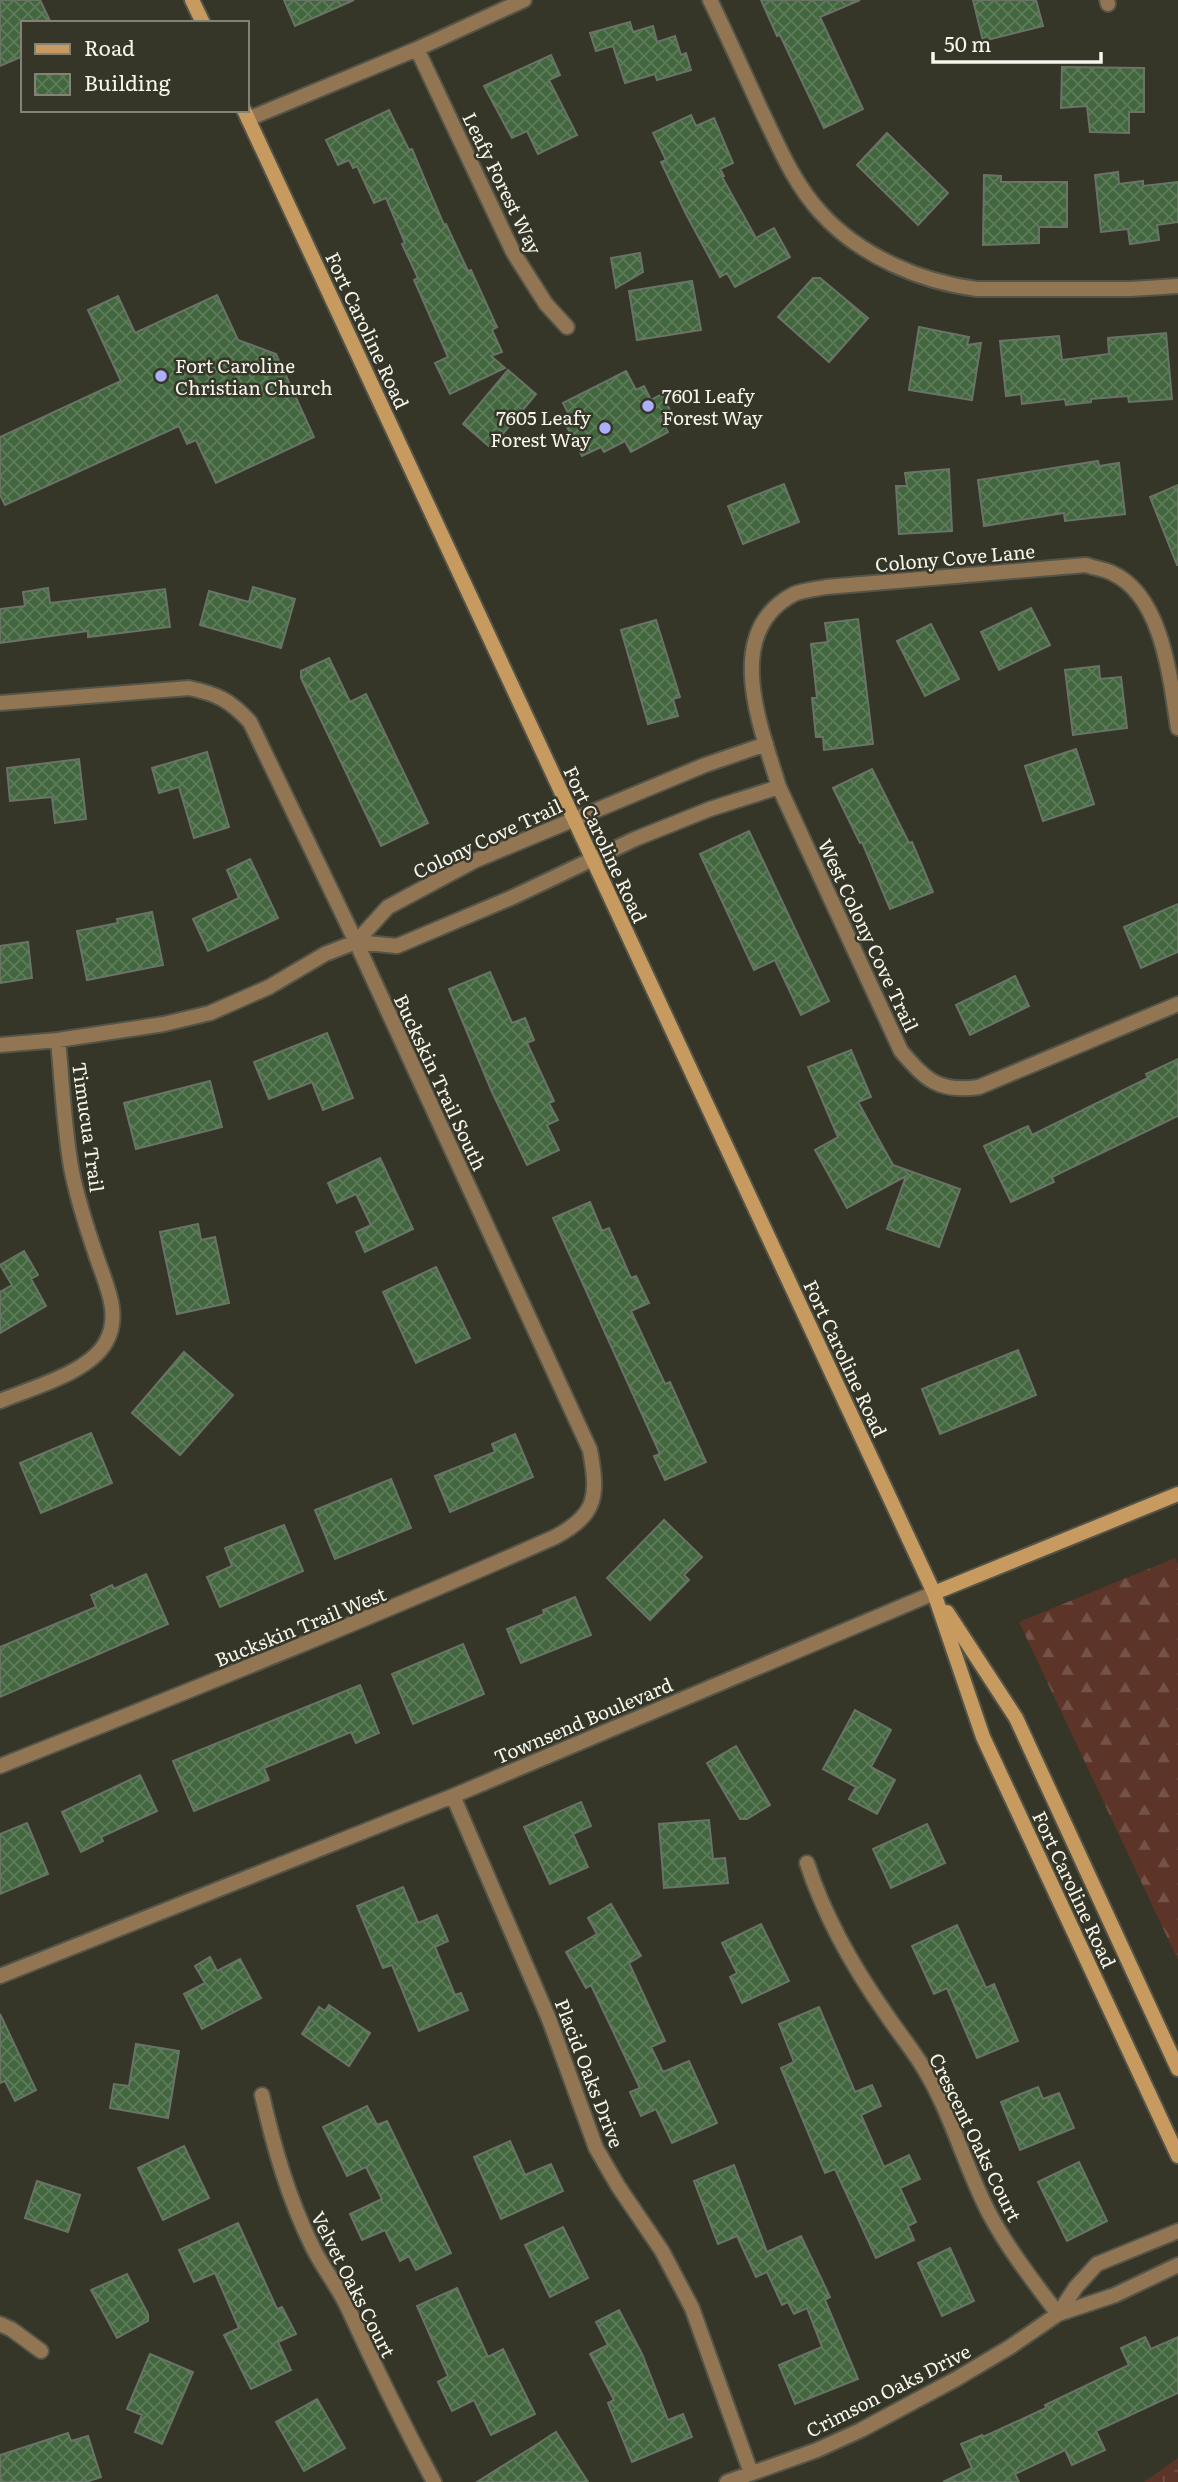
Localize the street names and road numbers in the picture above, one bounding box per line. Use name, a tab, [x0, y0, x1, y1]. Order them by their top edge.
street label: Leafy Forest Way	[456, 107, 550, 259]
street label: Fort Caroline Road	[319, 247, 417, 413]
street label: Colony Cove Lane	[874, 536, 1036, 578]
street label: Fort Caroline Road	[557, 761, 655, 927]
street label: Colony Cove Trail	[408, 791, 566, 885]
street label: West Colony Cove Trail	[812, 834, 926, 1036]
street label: Buckskin Trail South	[388, 989, 494, 1175]
street label: Timucua Trail	[66, 1060, 112, 1194]
street label: Fort Caroline Road	[797, 1275, 895, 1441]
street label: Buckskin Trail West	[210, 1579, 390, 1673]
street label: Townsend Boulevard	[489, 1670, 677, 1770]
street label: Fort Caroline Road	[1026, 1806, 1124, 1972]
street label: Placid Oaks Drive	[549, 1994, 631, 2152]
street label: Crescent Oaks Court	[923, 2048, 1029, 2226]
street label: Velvet Oaks Court	[305, 2206, 403, 2362]
street label: Crimson Oaks Drive	[801, 2336, 975, 2444]

